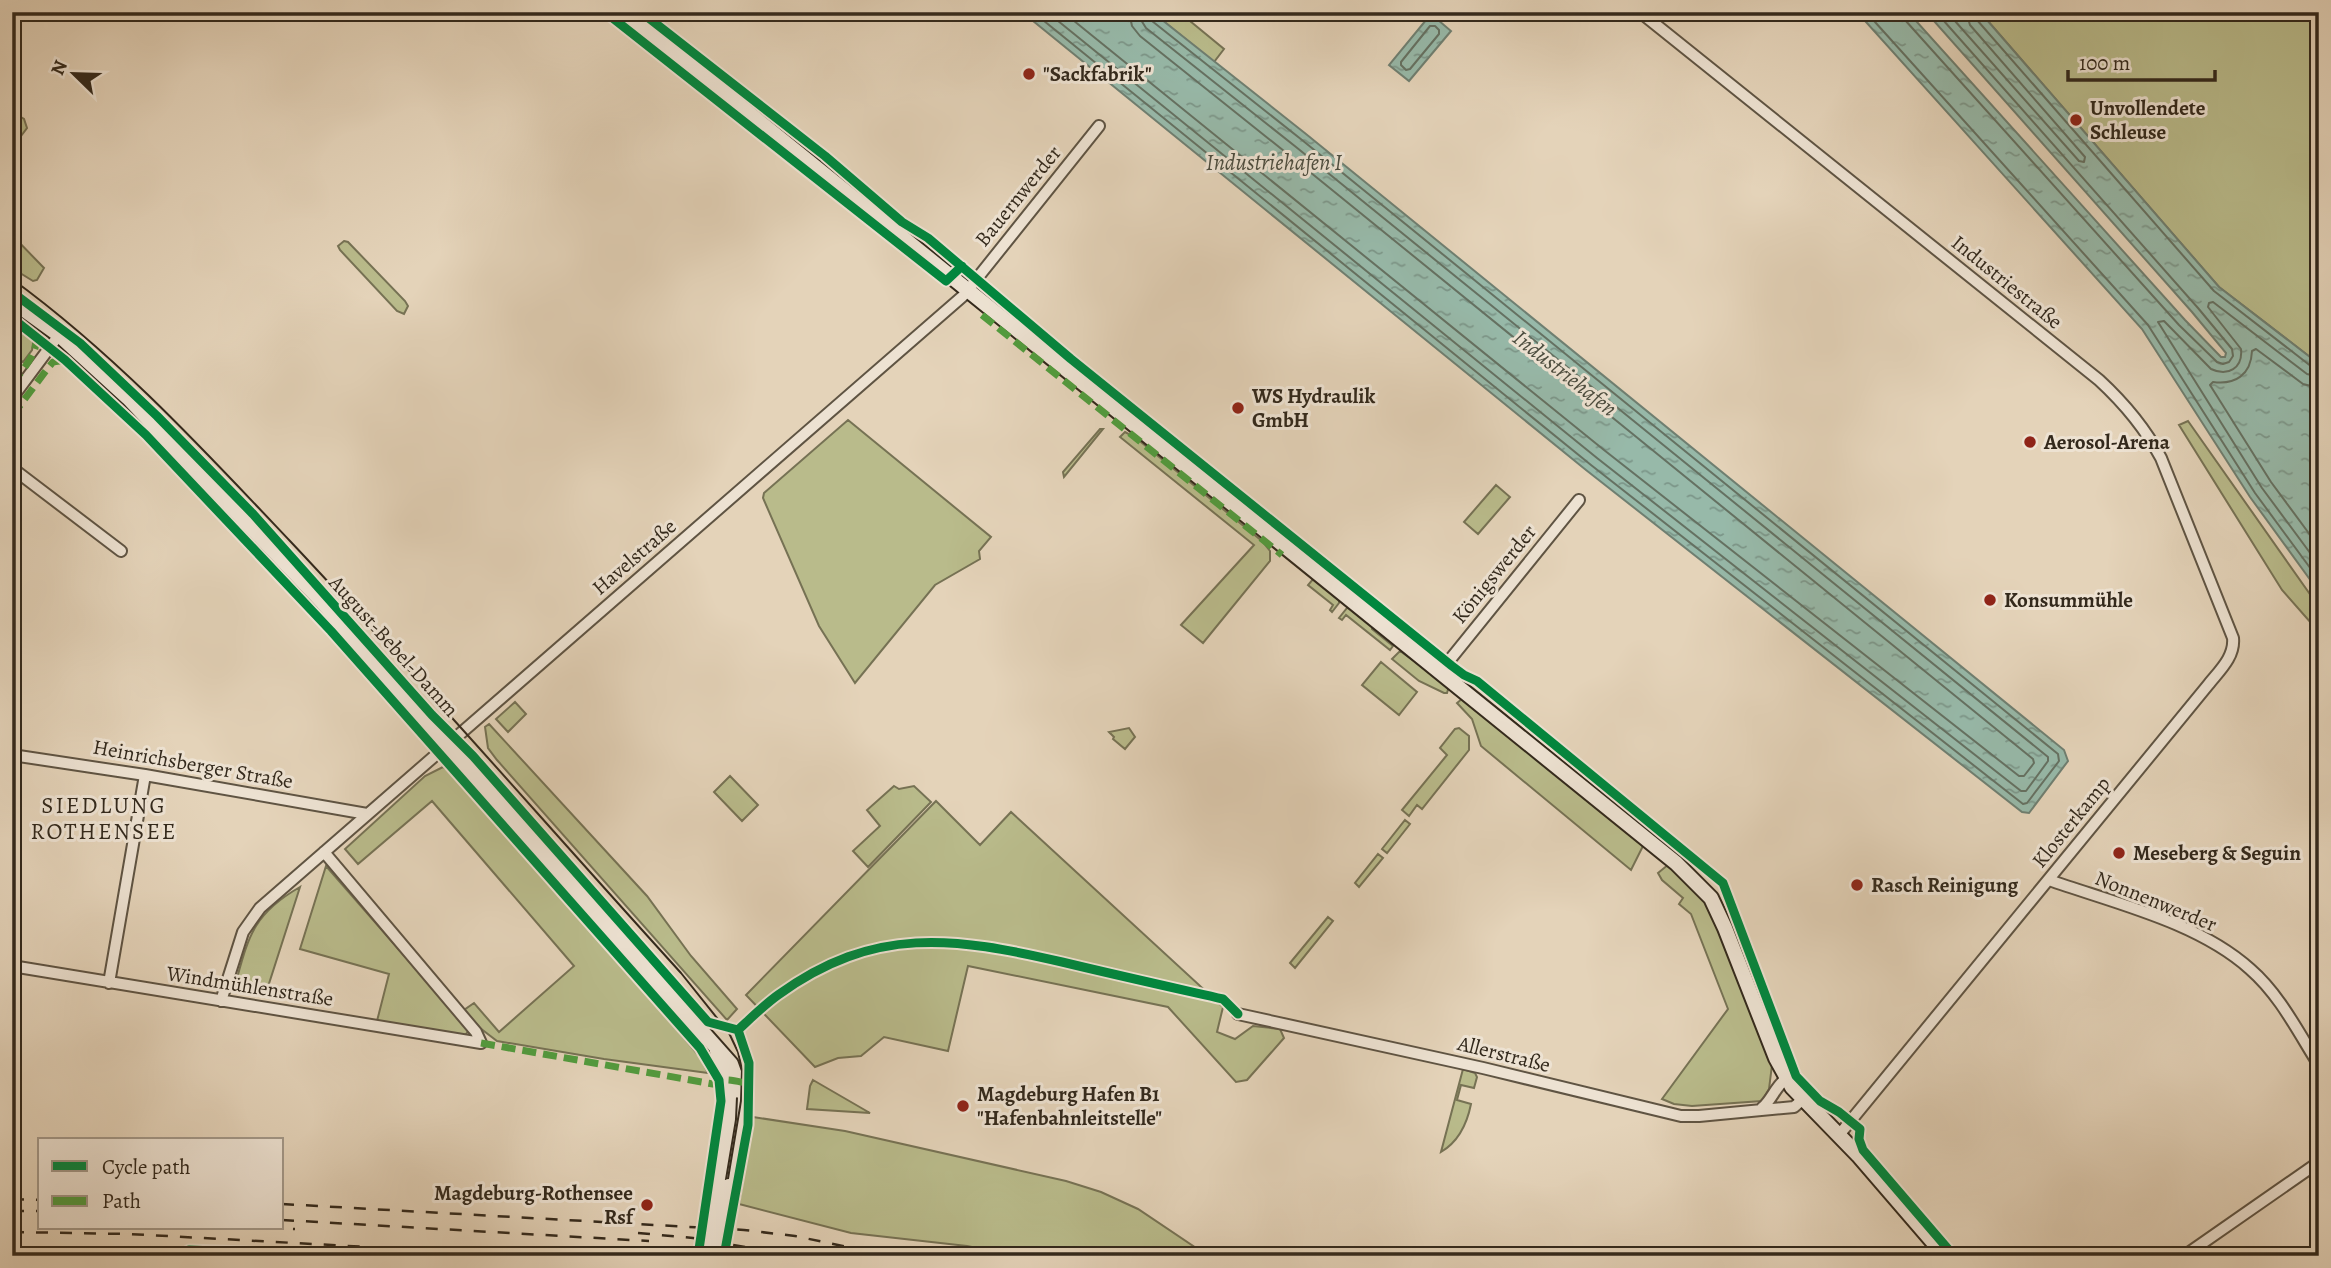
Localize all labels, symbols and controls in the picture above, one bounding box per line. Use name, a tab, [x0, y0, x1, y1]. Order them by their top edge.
north arrow	[38, 38, 108, 108]
scale bar	[2068, 38, 2216, 82]
text: 100 m	[2079, 49, 2130, 77]
text: N	[45, 56, 74, 79]
place label: "Sackfabrik"	[1043, 60, 1152, 88]
marker: "Sackfabrik"	[1021, 66, 1037, 82]
place label: Unvollendete Schleuse	[2090, 94, 2206, 146]
marker: Unvollendete Schleuse	[2068, 112, 2084, 128]
street label: Bauernwerder	[969, 140, 1067, 252]
water label: Industriehafen I	[1206, 147, 1342, 178]
street label: Industriestraße	[1946, 229, 2068, 335]
water label: Industriehafen	[1506, 322, 1624, 424]
place label: WS Hydraulik GmbH	[1251, 382, 1375, 434]
marker: WS Hydraulik GmbH	[1230, 400, 1246, 416]
place label: Aerosol-Arena	[2043, 428, 2171, 456]
marker: Aerosol-Arena	[2022, 434, 2038, 450]
street label: Havelstraße	[586, 513, 682, 601]
street label: Königswerder	[1445, 519, 1543, 629]
street label: August-Bebel-Damm	[322, 568, 465, 723]
place label: Konsummühle	[2004, 586, 2133, 614]
marker: Konsummühle	[1982, 592, 1998, 608]
street label: Heinrichsberger Straße	[91, 733, 295, 795]
street label: Klosterkamp	[2026, 770, 2116, 874]
district label: SIEDLUNG ROTHENSEE	[31, 790, 177, 847]
place label: Meseberg & Seguin	[2133, 839, 2301, 867]
marker: Meseberg & Seguin	[2111, 845, 2127, 861]
street label: Nonnenwerder	[2091, 864, 2221, 938]
place label: Rasch Reinigung	[1871, 871, 2019, 899]
marker: Rasch Reinigung	[1849, 877, 1865, 893]
street label: Windmühlenstraße	[164, 959, 335, 1013]
street label: Allerstraße	[1454, 1029, 1553, 1079]
place label: Magdeburg Hafen B1 "Hafenbahnleitstelle"	[977, 1080, 1162, 1132]
marker: Magdeburg Hafen B1 "Hafenbahnleitstelle"	[955, 1098, 971, 1114]
legend	[38, 1138, 284, 1230]
text: Cycle path	[102, 1153, 191, 1181]
place label: Magdeburg-Rothensee Rsf	[434, 1179, 636, 1231]
text: Path	[102, 1187, 141, 1215]
marker: Magdeburg-Rothensee Rsf	[639, 1197, 655, 1213]

